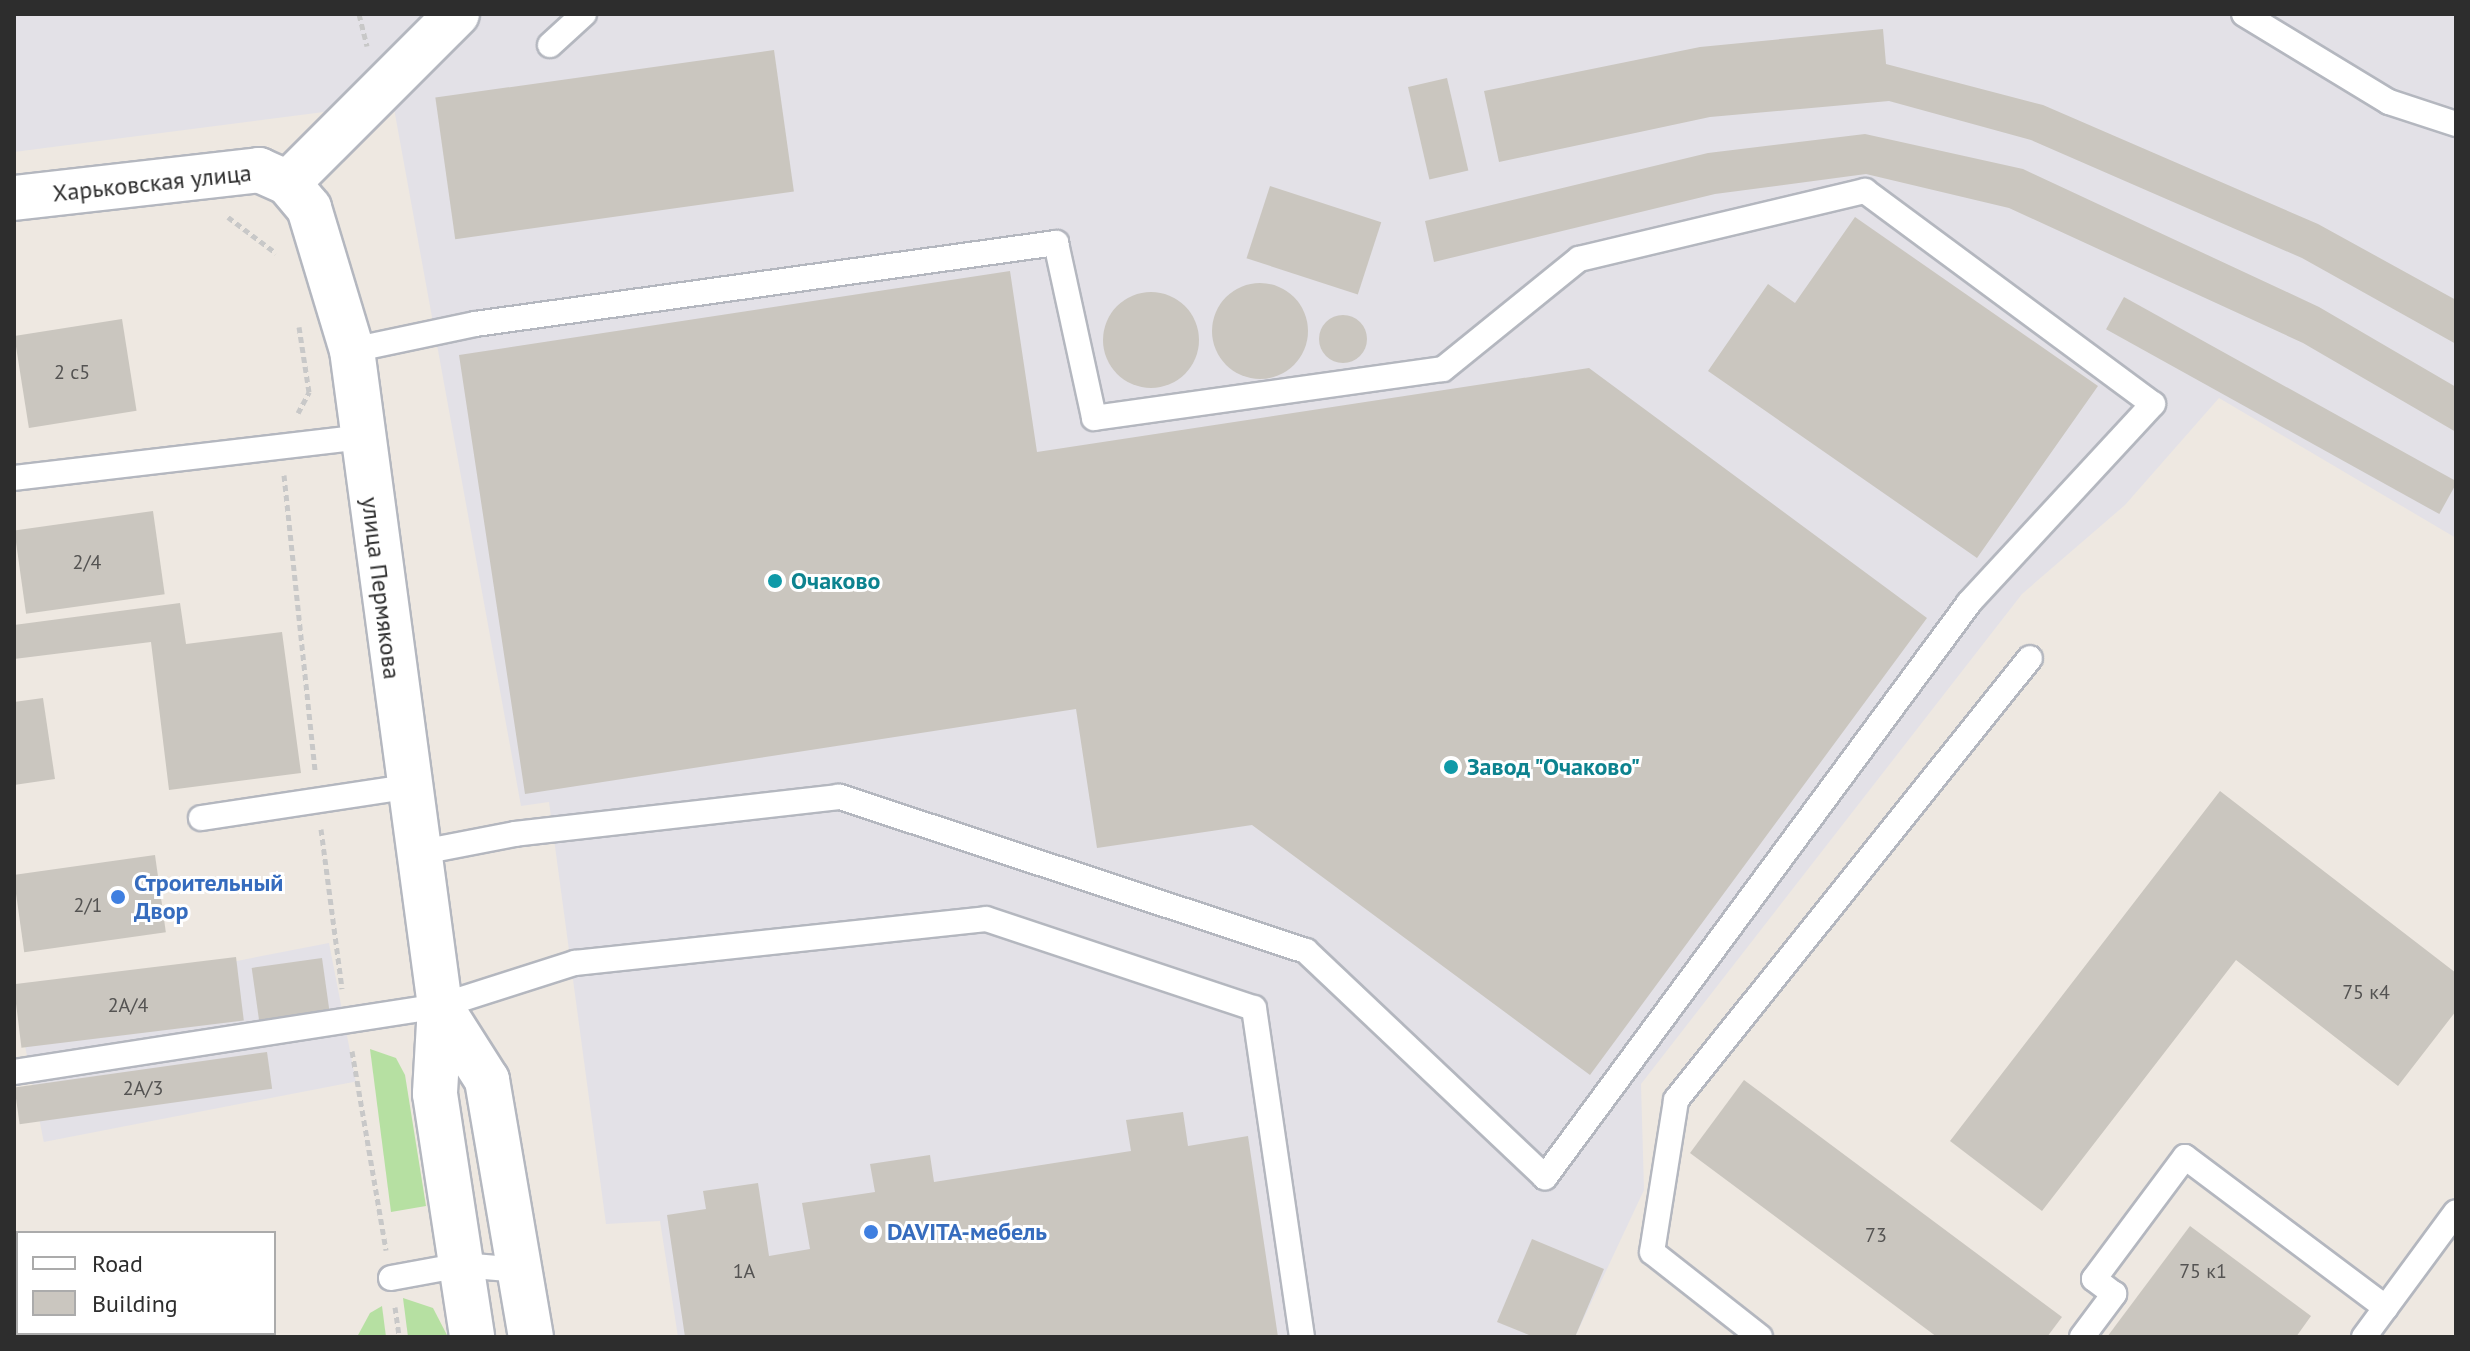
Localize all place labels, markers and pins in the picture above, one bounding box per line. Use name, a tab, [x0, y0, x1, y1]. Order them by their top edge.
place label: Очаково	[791, 567, 880, 595]
marker: Очаково	[766, 572, 784, 590]
place label: Завод "Очаково"	[1467, 753, 1642, 781]
marker: Завод "Очаково"	[1442, 758, 1460, 776]
place label: Строительный Двор	[134, 869, 283, 925]
marker: Строительный Двор	[109, 888, 127, 906]
place label: DAVITA-мебель	[887, 1218, 1047, 1246]
marker: DAVITA-мебель	[862, 1223, 880, 1241]

